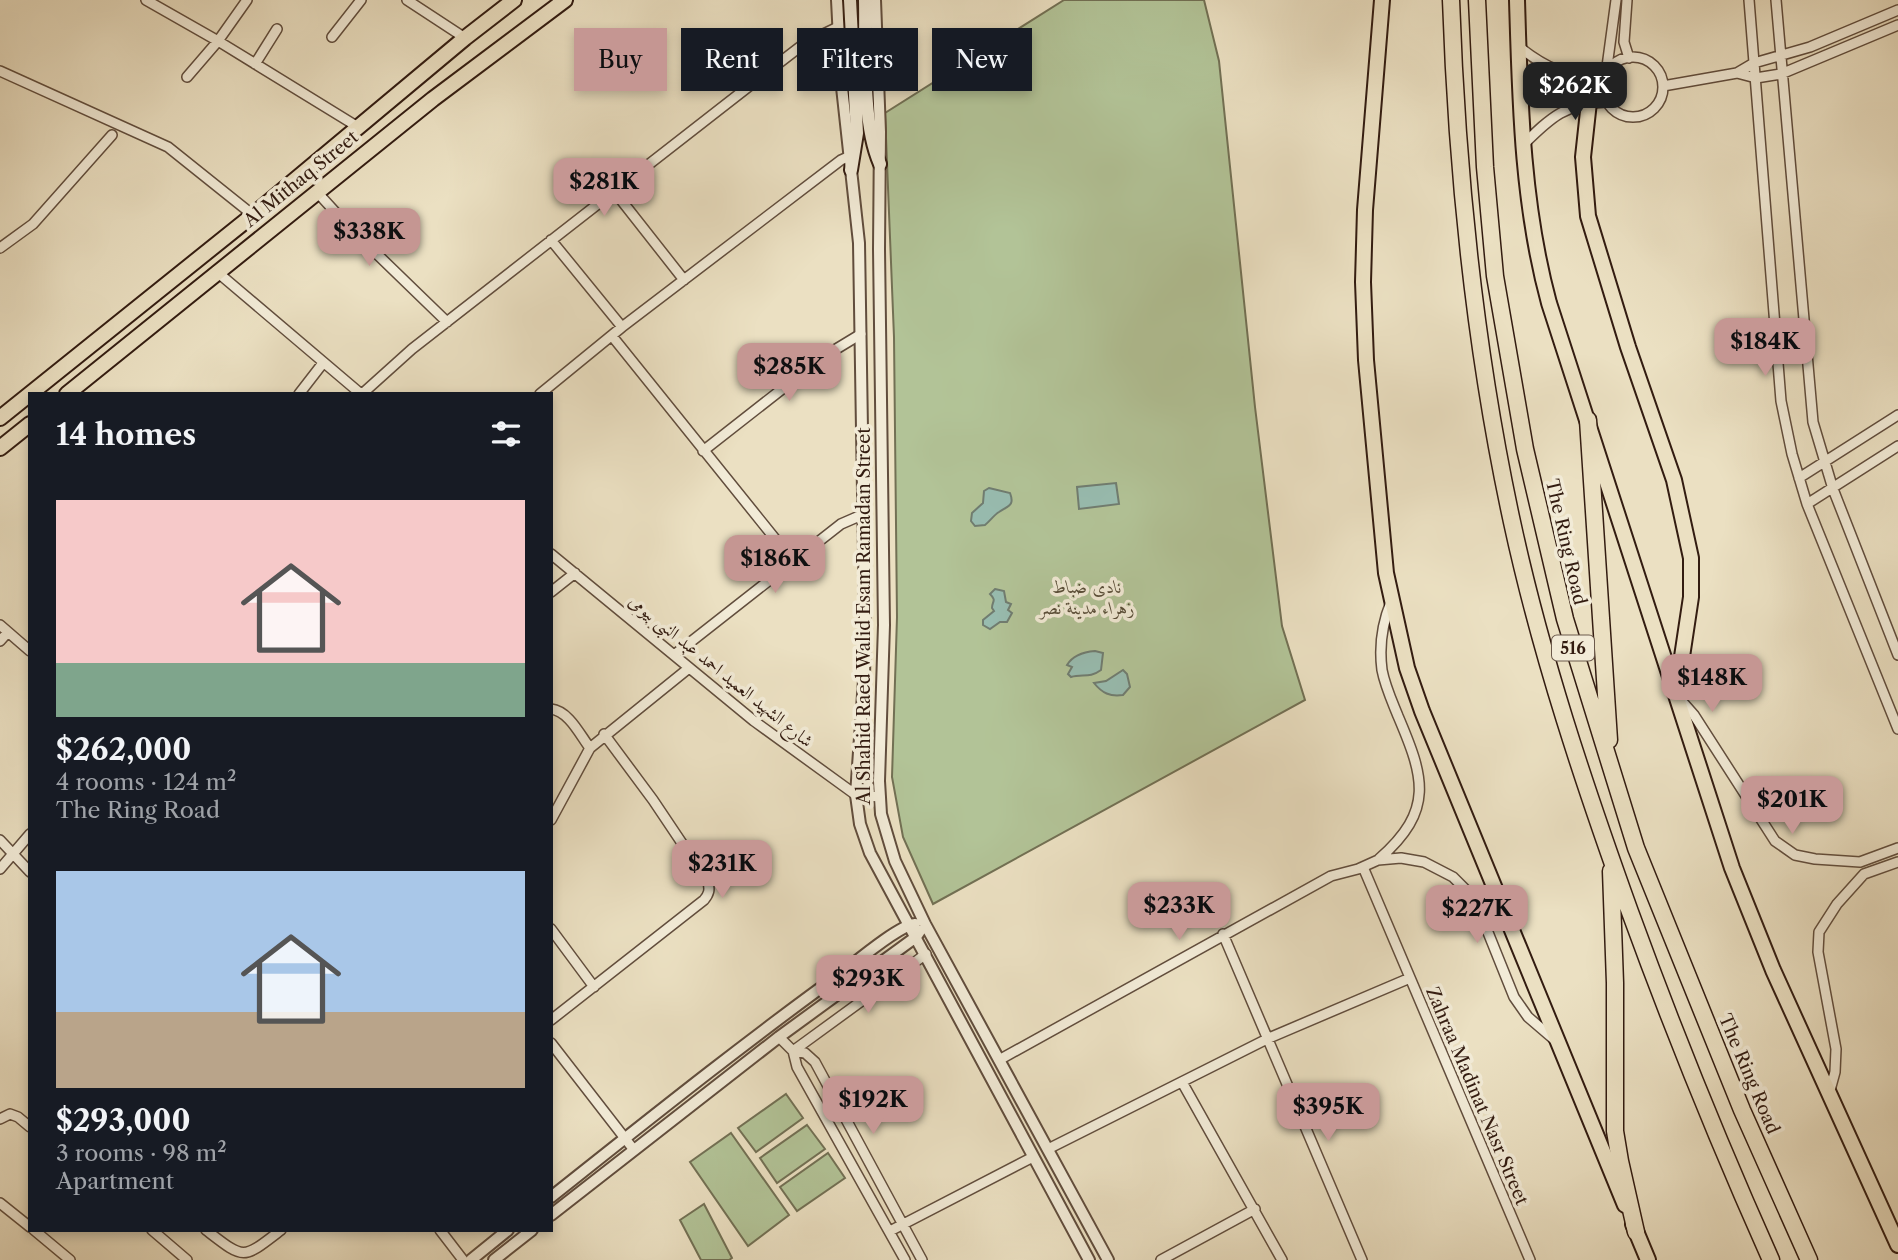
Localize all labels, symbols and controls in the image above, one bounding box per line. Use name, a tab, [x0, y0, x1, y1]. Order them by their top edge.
chip: Buy	[574, 28, 667, 91]
chip: Rent	[681, 28, 783, 91]
chip: Filters	[797, 28, 918, 91]
chip: New	[932, 28, 1032, 91]
pin: $262K	[1526, 62, 1624, 122]
text: $262K	[1539, 71, 1611, 99]
street label: Al Mithaq Street	[239, 126, 363, 233]
pin: $281K	[555, 158, 653, 218]
text: $281K	[569, 167, 639, 195]
pin: $338K	[320, 208, 418, 268]
text: $338K	[333, 217, 405, 245]
pin: $184K	[1716, 318, 1814, 378]
text: $184K	[1730, 327, 1800, 355]
pin: $285K	[740, 344, 838, 403]
text: $285K	[753, 352, 825, 380]
icon: filters	[487, 415, 525, 453]
text: 14 homes	[56, 416, 196, 453]
street label: Al Shahid Raed Walid Esam Ramadan Street	[853, 427, 875, 806]
street label: The Ring Road	[1541, 477, 1591, 607]
pin: $186K	[726, 536, 824, 595]
text: $186K	[740, 544, 810, 572]
icon: home	[228, 545, 354, 671]
park label: نادى ضباط زهراء مدينة نصر	[1038, 576, 1135, 620]
street label: شارع الشهيد العميد احمد عبد النبى بيومى	[622, 590, 818, 755]
road number: 516	[1552, 636, 1594, 660]
pin: $148K	[1663, 654, 1761, 714]
text: $148K	[1677, 663, 1747, 691]
text: $262,000	[56, 731, 191, 768]
text: 4 rooms · 124 m²	[56, 768, 236, 796]
pin: $201K	[1743, 776, 1841, 836]
text: $201K	[1757, 785, 1827, 813]
text: The Ring Road	[56, 796, 220, 824]
pin: $231K	[673, 841, 771, 900]
text: $231K	[688, 849, 756, 877]
pin: $233K	[1130, 883, 1228, 942]
pin: $227K	[1428, 886, 1526, 945]
text: $233K	[1144, 891, 1214, 919]
text: $227K	[1442, 894, 1512, 922]
icon: home	[228, 916, 354, 1042]
pin: $293K	[819, 956, 917, 1015]
text: $293K	[832, 964, 904, 992]
street label: Zahraa Madinat Nasr Street	[1421, 984, 1533, 1209]
street label: The Ring Road	[1714, 1011, 1784, 1137]
pin: $192K	[824, 1076, 922, 1136]
pin: $395K	[1279, 1084, 1377, 1143]
text: $192K	[839, 1085, 907, 1113]
text: $395K	[1293, 1092, 1363, 1120]
text: $293,000	[56, 1102, 191, 1139]
text: 3 rooms · 98 m²	[56, 1139, 227, 1167]
text: Apartment	[56, 1167, 174, 1195]

